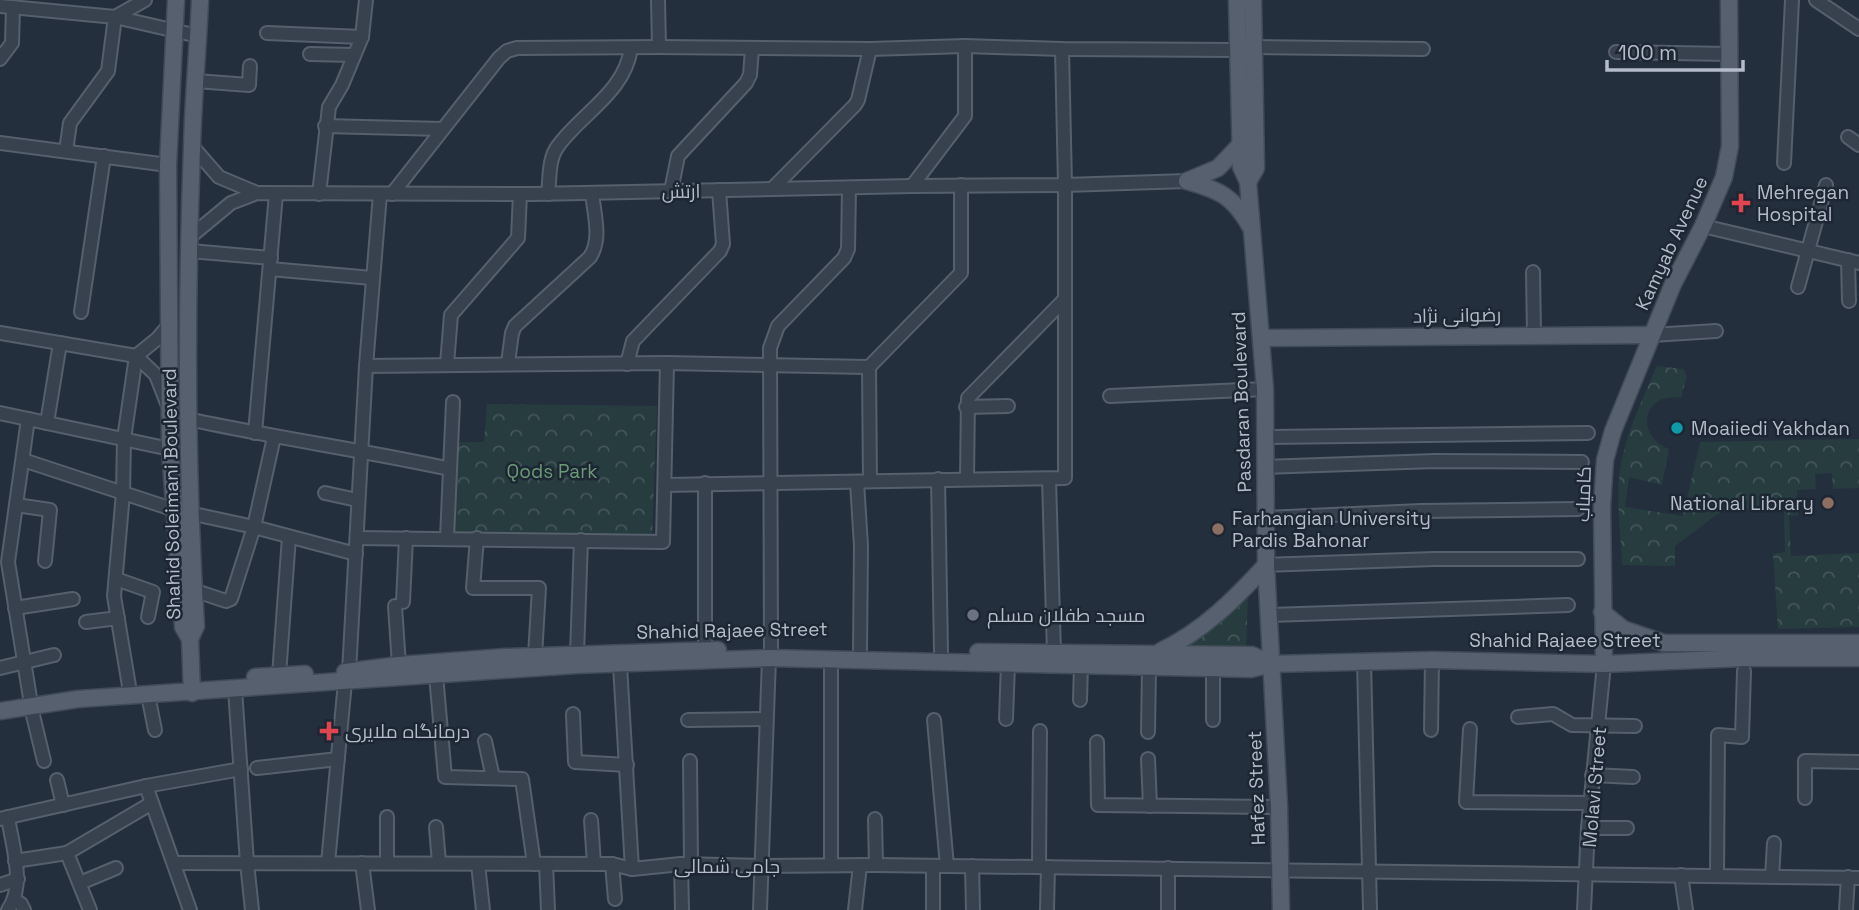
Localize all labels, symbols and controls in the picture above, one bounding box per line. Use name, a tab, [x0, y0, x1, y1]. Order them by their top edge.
scale bar	[1607, 28, 1744, 72]
text: 100 m	[1618, 39, 1677, 66]
street label: Kamyab Avenue	[1629, 172, 1713, 314]
street label: ارتش	[661, 179, 701, 204]
place label: Mehregan Hospital	[1757, 180, 1849, 227]
marker: Mehregan Hospital	[1731, 193, 1751, 213]
street label: رضوانی نژاد	[1413, 302, 1501, 329]
street label: Pasdaran Boulevard	[1226, 311, 1257, 493]
street label: Shahid Soleimani Boulevard	[157, 368, 186, 620]
place label: Moaiiedi Yakhdan	[1691, 416, 1850, 441]
marker: Moaiiedi Yakhdan	[1669, 420, 1685, 436]
park label: Qods Park	[506, 459, 598, 484]
street label: کامیاب	[1570, 466, 1597, 522]
place label: National Library	[1670, 491, 1814, 516]
marker: National Library	[1820, 495, 1836, 511]
place label: Farhangian University Pardis Bahonar	[1232, 506, 1431, 553]
marker: Farhangian University Pardis Bahonar	[1210, 521, 1226, 537]
place label: مسجد طفلان مسلم	[987, 603, 1145, 629]
marker: مسجد طفلان مسلم	[965, 607, 981, 623]
street label: Shahid Rajaee Street	[636, 616, 828, 645]
street label: Shahid Rajaee Street	[1469, 628, 1661, 653]
place label: درمانگاه ملایری	[345, 719, 470, 744]
marker: درمانگاه ملایری	[319, 721, 339, 741]
street label: Molavi Street	[1577, 726, 1612, 848]
street label: Hafez Street	[1242, 730, 1271, 846]
street label: جامی شمالی	[674, 854, 780, 879]

